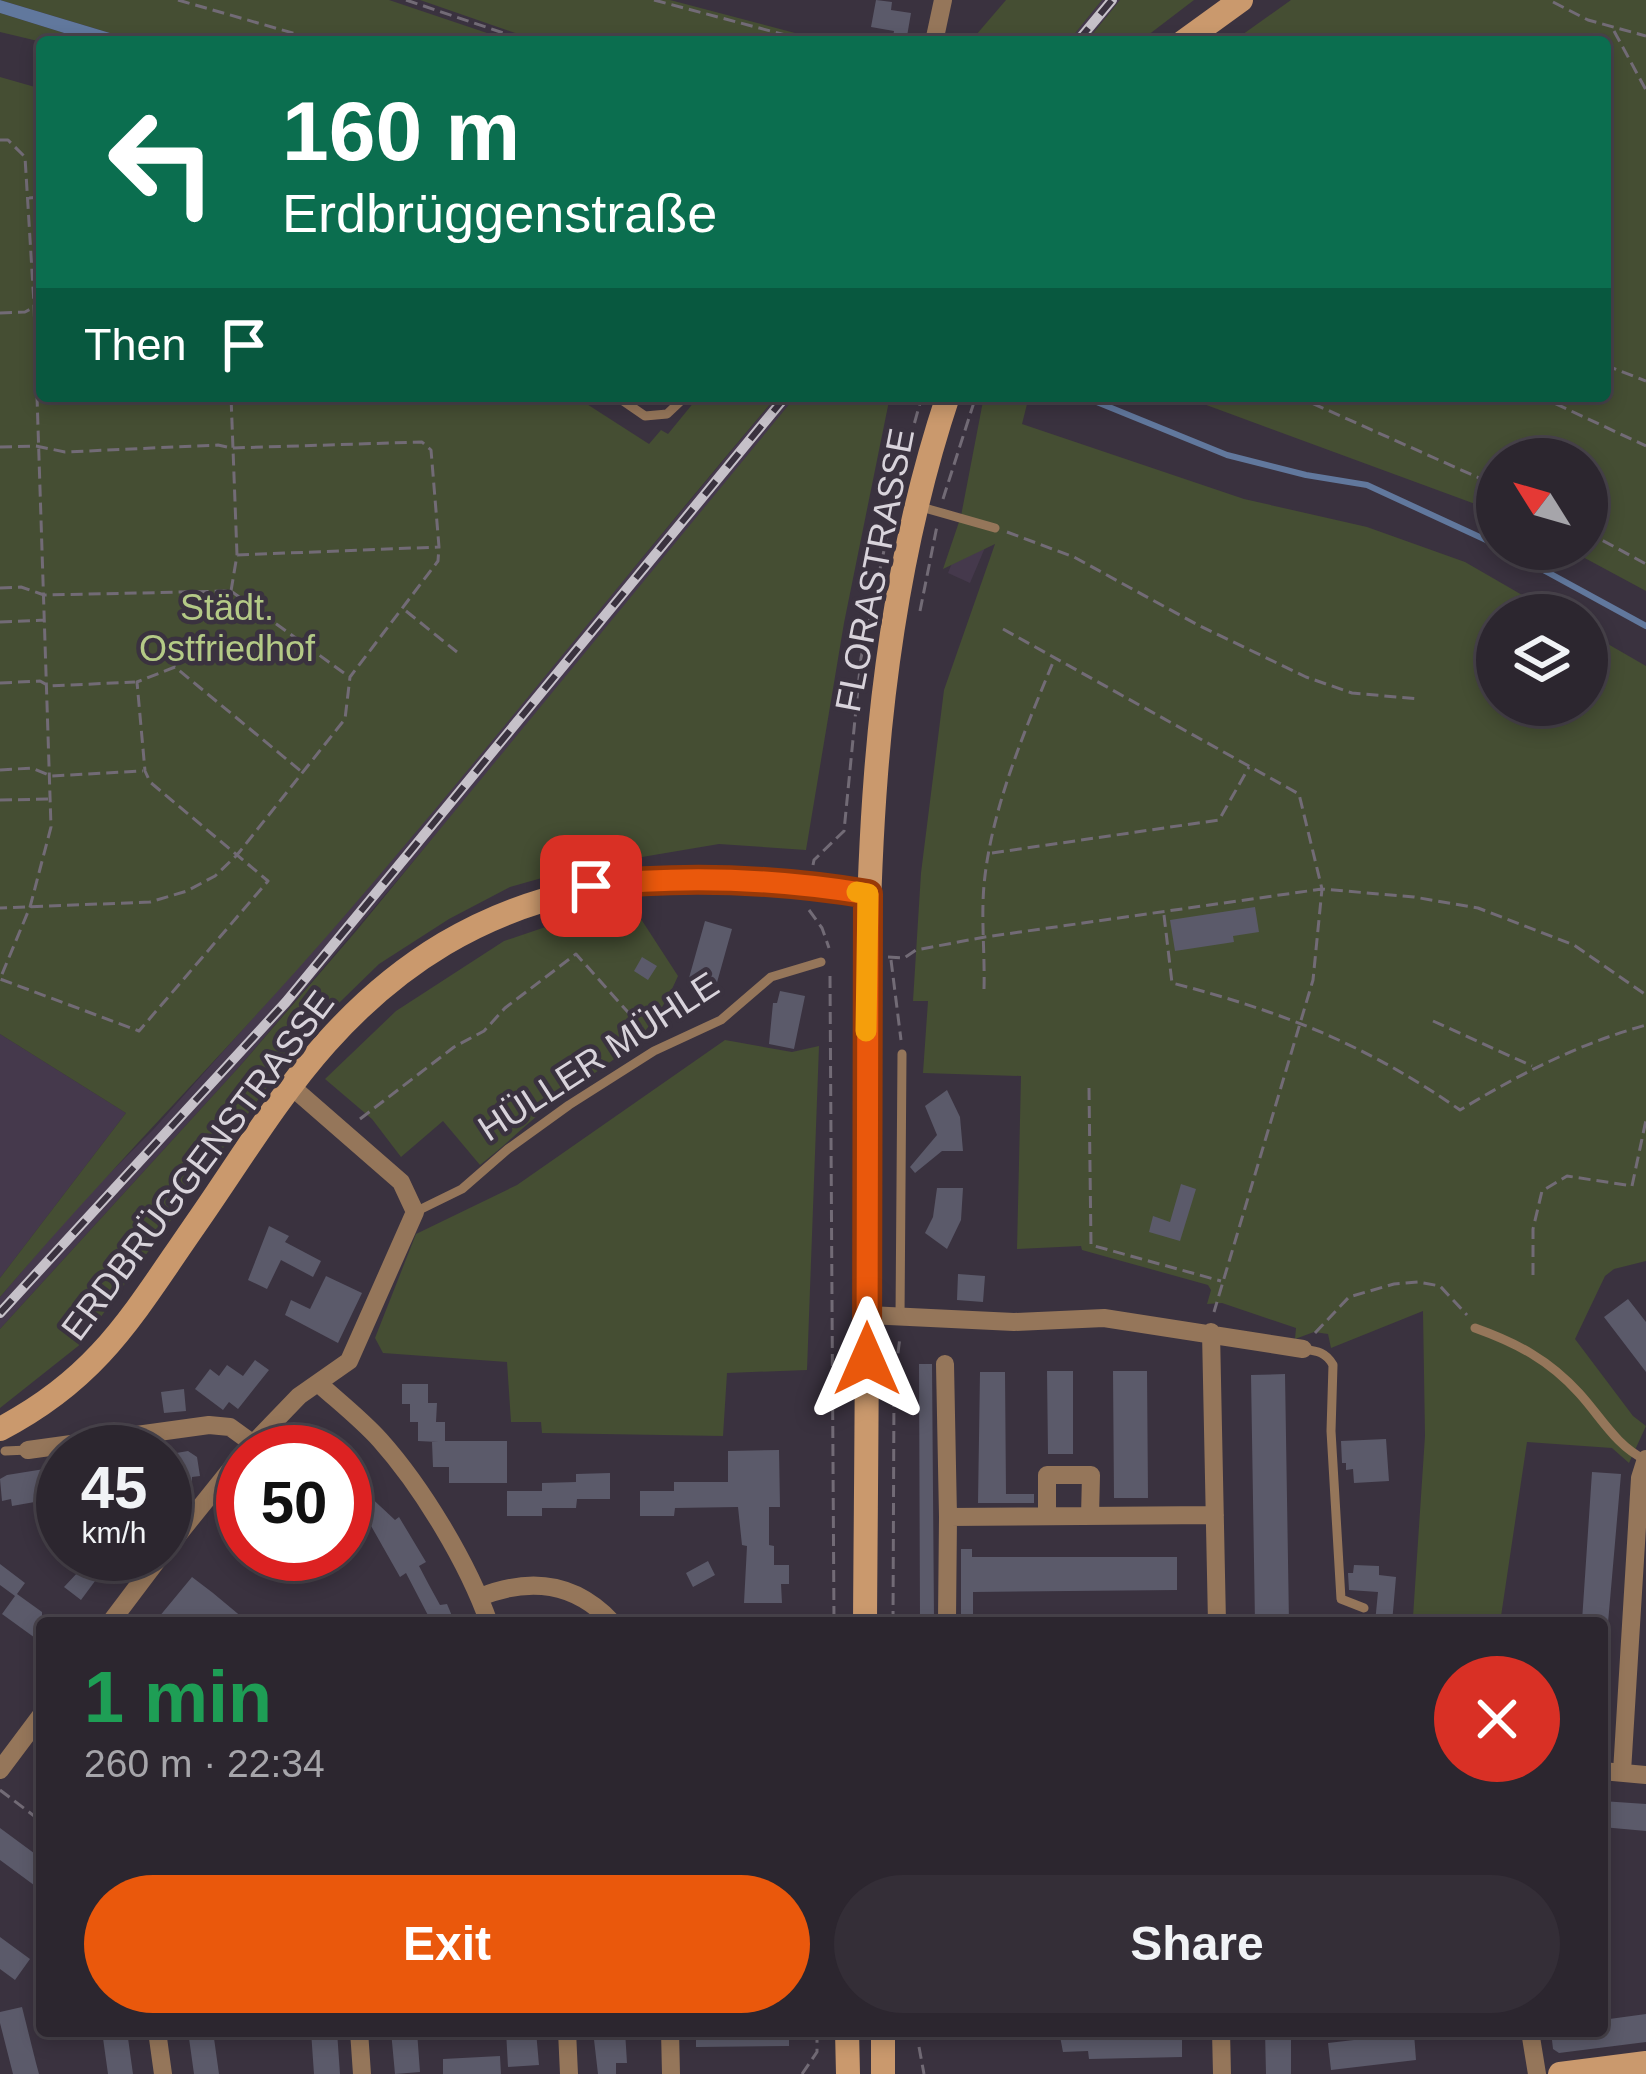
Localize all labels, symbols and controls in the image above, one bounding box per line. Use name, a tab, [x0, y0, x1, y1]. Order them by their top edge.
icon: left	[84, 84, 240, 240]
text: 160 m	[282, 84, 520, 178]
text: Erdbrüggenstraße	[282, 183, 717, 243]
icon: arrive	[211, 312, 277, 378]
text: Then	[84, 319, 187, 370]
street label: FLORASTRASSE	[827, 425, 922, 715]
north arrow	[1476, 438, 1608, 570]
map controls	[1476, 438, 1608, 726]
park label: Städt. Ostfriedhof	[139, 587, 316, 669]
button: layers	[1476, 594, 1608, 726]
pin	[540, 835, 642, 937]
icon: arrive	[558, 853, 624, 919]
street label: HÜLLER MÜHLE	[470, 964, 726, 1149]
street label: ERDBRÜGGENSTRASSE	[53, 983, 342, 1348]
position arrow	[804, 1296, 930, 1422]
speed limit sign: 50	[216, 1425, 372, 1581]
text: 45	[81, 1454, 147, 1521]
text: km/h	[81, 1516, 147, 1549]
button: close	[1434, 1656, 1560, 1782]
text: 1 min	[84, 1657, 272, 1737]
text: 260 m · 22:34	[84, 1742, 325, 1785]
button: Exit	[84, 1875, 810, 2013]
button: Share	[834, 1875, 1560, 2013]

